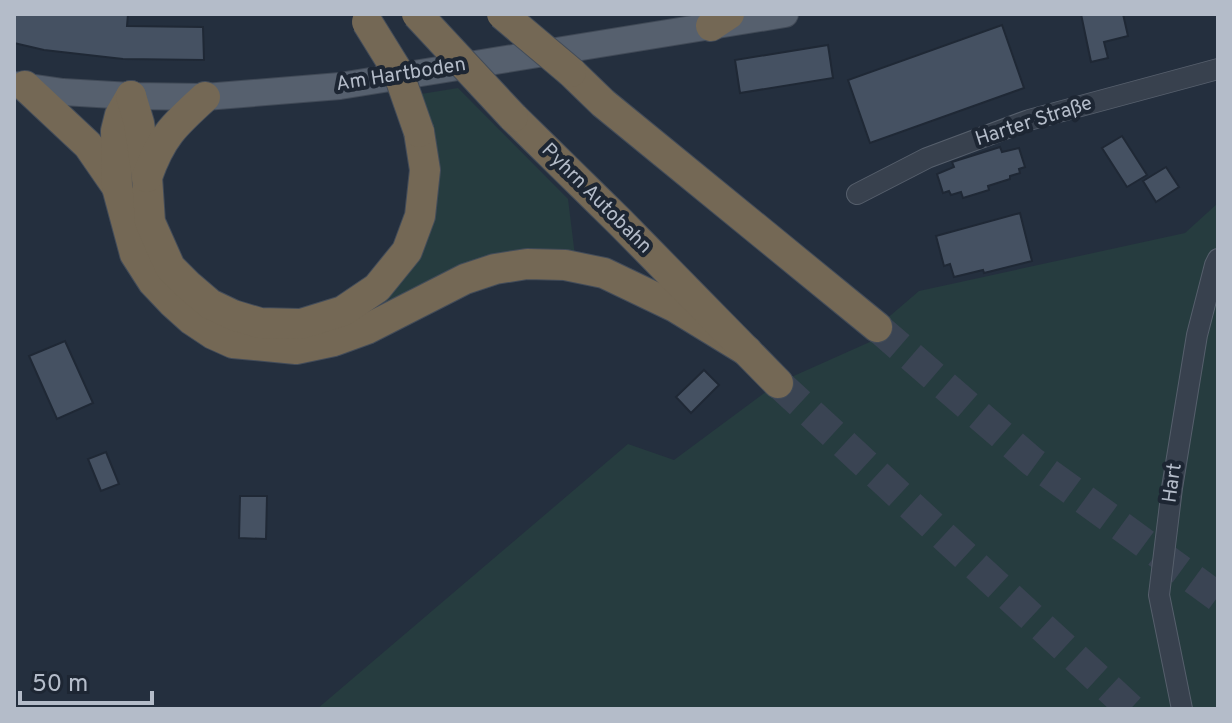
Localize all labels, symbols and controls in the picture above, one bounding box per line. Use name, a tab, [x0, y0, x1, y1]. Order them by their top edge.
street label: Am Hartboden	[334, 52, 468, 98]
street label: Harter Straße	[972, 91, 1096, 153]
street label: Pyhrn Autobahn	[535, 138, 657, 260]
street label: Hart	[1157, 461, 1189, 505]
scale bar	[20, 655, 152, 705]
text: 50 m	[32, 670, 88, 700]

